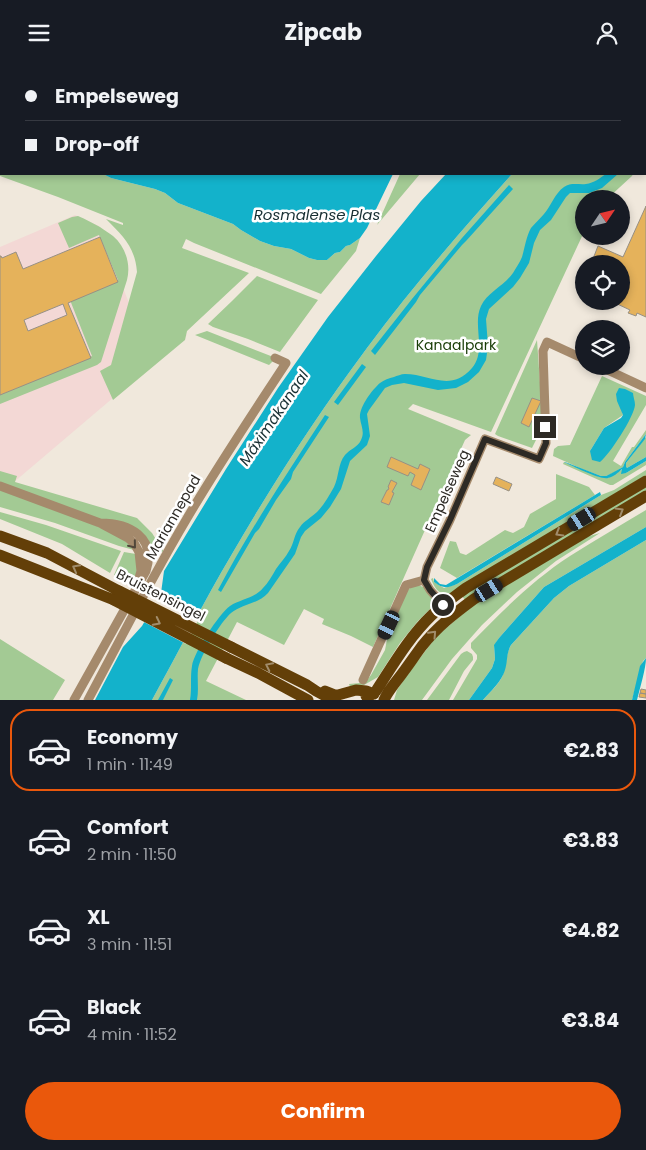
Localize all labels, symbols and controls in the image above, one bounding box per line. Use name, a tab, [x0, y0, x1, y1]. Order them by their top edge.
text: Zipcab	[284, 17, 362, 48]
icon: menu	[25, 19, 53, 47]
icon: person	[593, 19, 621, 47]
text: Empelseweg	[55, 83, 179, 110]
text: Drop-off	[55, 131, 139, 158]
north arrow	[575, 190, 630, 245]
map controls	[575, 190, 630, 375]
water label: Rosmalense Plas	[254, 204, 381, 225]
button: locate	[575, 255, 630, 310]
button: layers	[575, 320, 630, 375]
park label: Kanaalpark	[416, 335, 497, 355]
water label: Máximakanaal	[234, 366, 313, 470]
route end	[534, 416, 556, 438]
street label: Empelseweg	[420, 446, 474, 536]
street label: Mariannepad	[141, 471, 205, 563]
car	[565, 505, 598, 533]
one-way arrow	[615, 507, 624, 517]
one-way arrow	[556, 527, 565, 537]
one-way arrow	[128, 539, 136, 548]
one-way arrow	[72, 564, 81, 574]
street label: Bruistensingel	[113, 564, 209, 626]
car	[472, 576, 505, 604]
route start	[432, 594, 454, 616]
car	[375, 608, 402, 642]
one-way arrow	[152, 616, 161, 626]
one-way arrow	[427, 631, 436, 640]
one-way arrow	[265, 662, 274, 672]
text: Economy	[87, 724, 178, 751]
icon: car	[27, 728, 72, 773]
text: €2.83	[564, 737, 619, 764]
text: 1 min · 11:49	[87, 753, 173, 776]
text: Comfort	[87, 814, 169, 841]
icon: car	[27, 818, 72, 863]
text: €3.83	[563, 827, 619, 854]
text: 2 min · 11:50	[87, 843, 177, 866]
text: XL	[87, 904, 110, 931]
icon: car	[27, 908, 72, 953]
text: €4.82	[562, 917, 619, 944]
text: 3 min · 11:51	[87, 933, 172, 956]
text: Black	[87, 994, 141, 1021]
icon: car	[27, 998, 72, 1043]
text: €3.84	[562, 1007, 619, 1034]
text: 4 min · 11:52	[87, 1023, 177, 1046]
button: Confirm	[25, 1082, 621, 1140]

